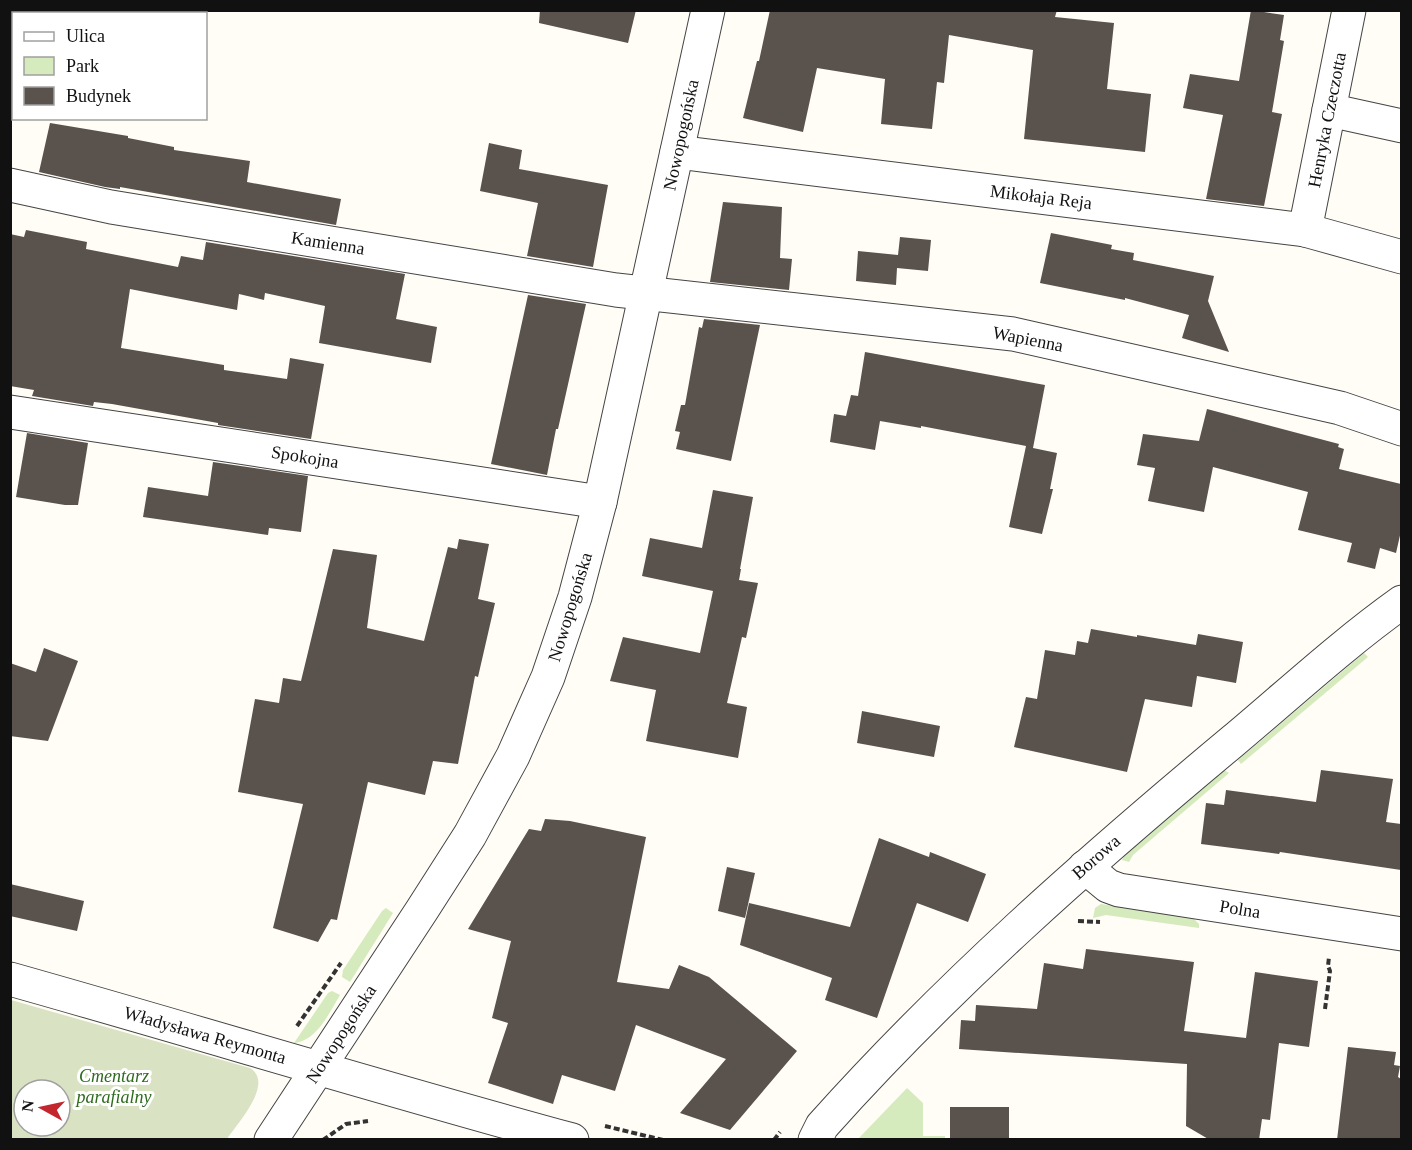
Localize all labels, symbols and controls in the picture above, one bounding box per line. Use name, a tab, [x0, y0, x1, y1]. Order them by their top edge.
legend	[12, 12, 207, 120]
text: Ulica	[66, 26, 105, 46]
street label: Henryka Czeczotta	[1304, 51, 1350, 189]
text: Park	[66, 56, 99, 76]
street label: Nowopogońska	[659, 78, 703, 192]
text: Budynek	[66, 86, 131, 106]
street label: Mikołaja Reja	[989, 181, 1093, 213]
street label: Kamienna	[290, 227, 366, 259]
street label: Wapienna	[991, 322, 1065, 356]
street label: Spokojna	[270, 442, 340, 472]
street label: Nowopogońska	[544, 550, 596, 664]
street label: Borowa	[1068, 831, 1124, 883]
street label: Polna	[1218, 896, 1262, 922]
street label: Nowopogońska	[302, 981, 380, 1087]
street label: Władysława Reymonta	[122, 1002, 288, 1068]
park label: Cmentarz parafialny	[75, 1066, 152, 1107]
north arrow	[12, 1078, 72, 1138]
text: N	[18, 1099, 37, 1113]

